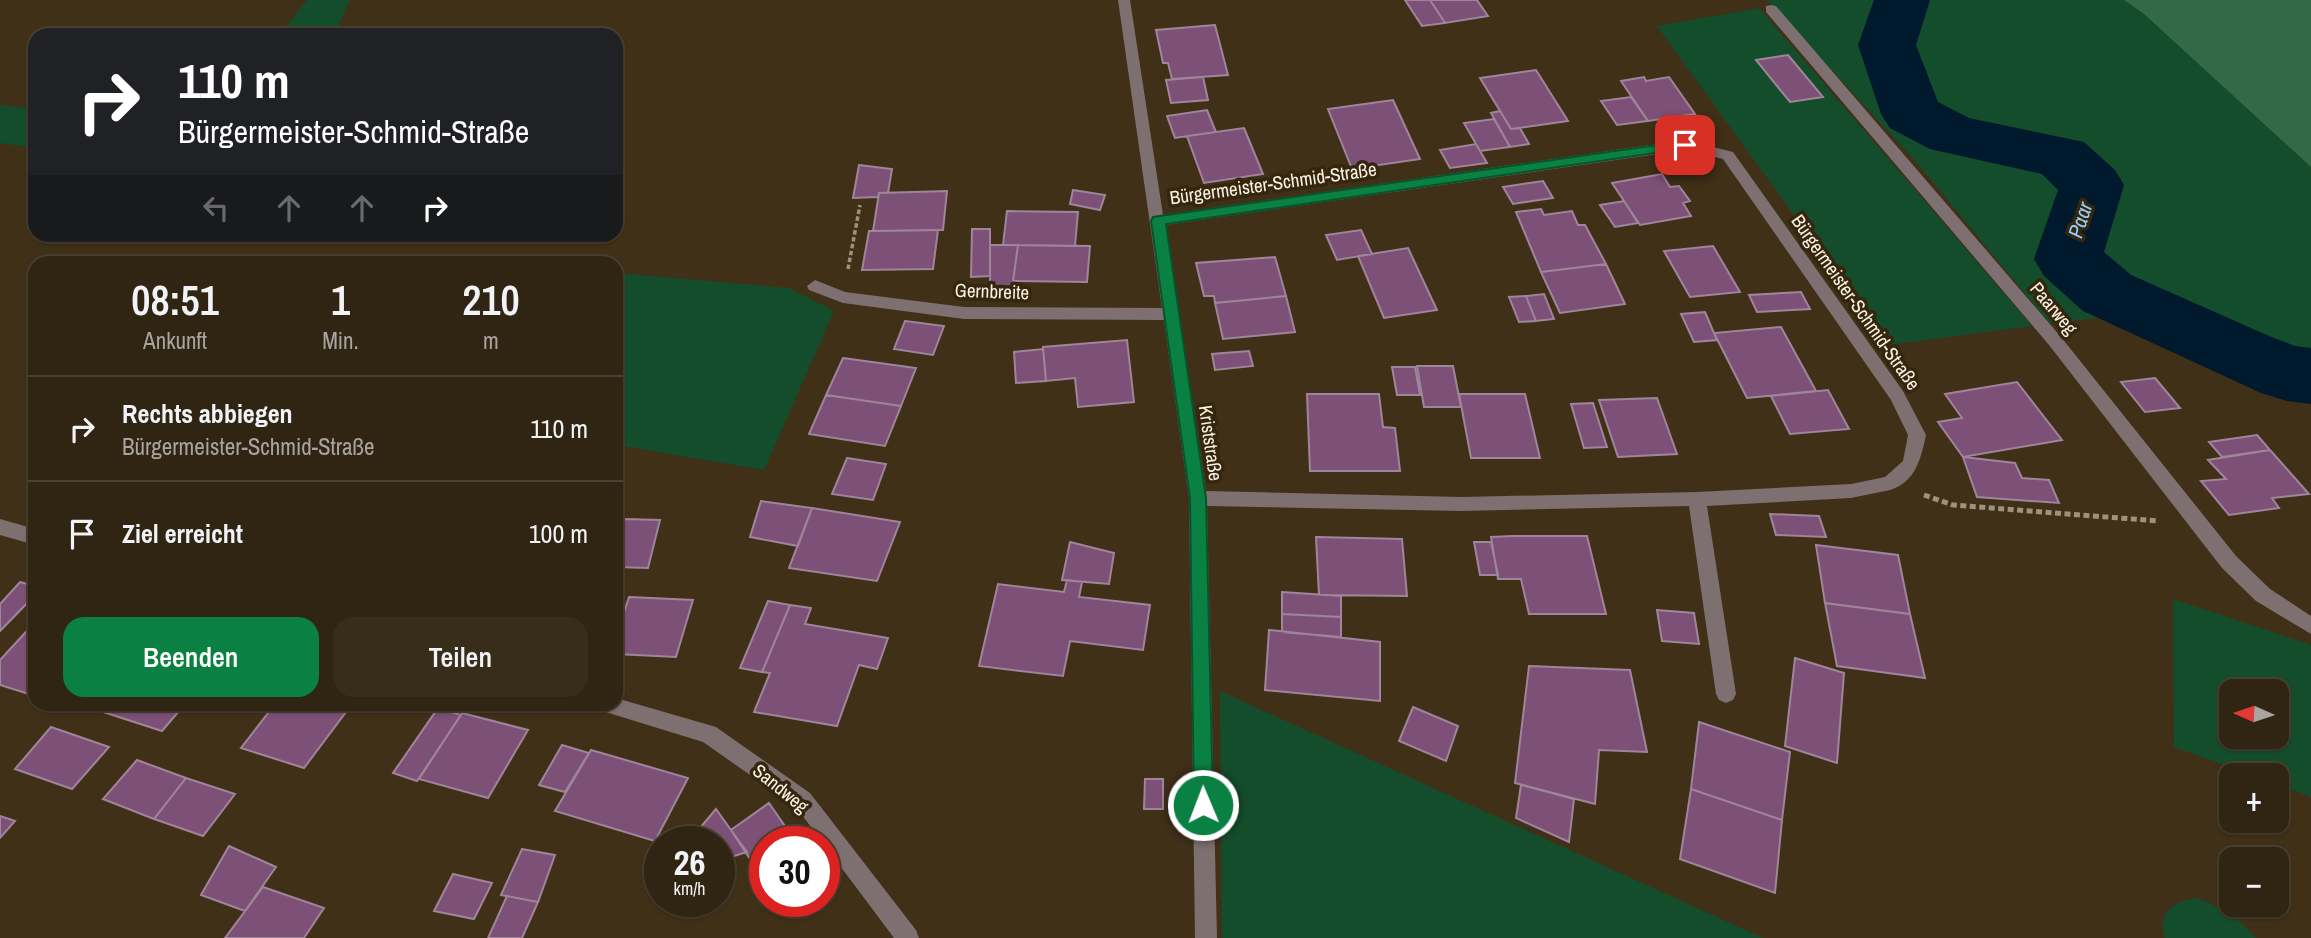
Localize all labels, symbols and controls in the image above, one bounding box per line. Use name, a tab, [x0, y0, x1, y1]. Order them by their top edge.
text: 110 m	[178, 47, 290, 113]
icon: right	[63, 56, 154, 147]
text: Bürgermeister-Schmid-Straße	[178, 110, 529, 153]
pin	[1655, 115, 1715, 175]
icon: arrive	[1666, 126, 1704, 164]
street label: Bürgermeister-Schmid-Straße	[1168, 156, 1378, 210]
icon: left	[197, 189, 235, 227]
icon: ahead	[270, 189, 308, 227]
icon: ahead	[343, 189, 381, 227]
icon: right	[416, 189, 454, 227]
water label: Paar	[2061, 197, 2100, 242]
street label: Bürgermeister-Schmid-Straße	[1786, 209, 1926, 395]
text: 08:51	[131, 272, 219, 328]
text: 1	[331, 272, 350, 328]
text: 210	[462, 272, 520, 328]
street label: Paarweg	[2024, 276, 2084, 340]
street label: Gernbreite	[954, 277, 1030, 305]
text: Ankunft	[143, 325, 207, 356]
text: Min.	[322, 325, 359, 356]
text: m	[483, 325, 499, 356]
text: Rechts abbiegen	[122, 396, 293, 431]
street label: Kriststraße	[1193, 403, 1229, 483]
icon: right	[63, 410, 101, 448]
text: 110 m	[530, 411, 588, 446]
text: Bürgermeister-Schmid-Straße	[122, 431, 375, 462]
icon: arrive	[63, 515, 101, 553]
text: Ziel erreicht	[122, 516, 243, 551]
text: 100 m	[529, 516, 588, 551]
button: Beenden	[63, 617, 319, 697]
button: Teilen	[333, 617, 588, 697]
north arrow	[2219, 679, 2289, 749]
map controls	[2219, 679, 2289, 917]
street label: Sandweg	[748, 757, 815, 819]
button: +	[2219, 763, 2289, 833]
position arrow	[1166, 768, 1240, 842]
speed limit sign: 30	[749, 826, 840, 917]
text: 26	[674, 839, 705, 886]
button: −	[2219, 847, 2289, 917]
text: km/h	[674, 876, 706, 901]

